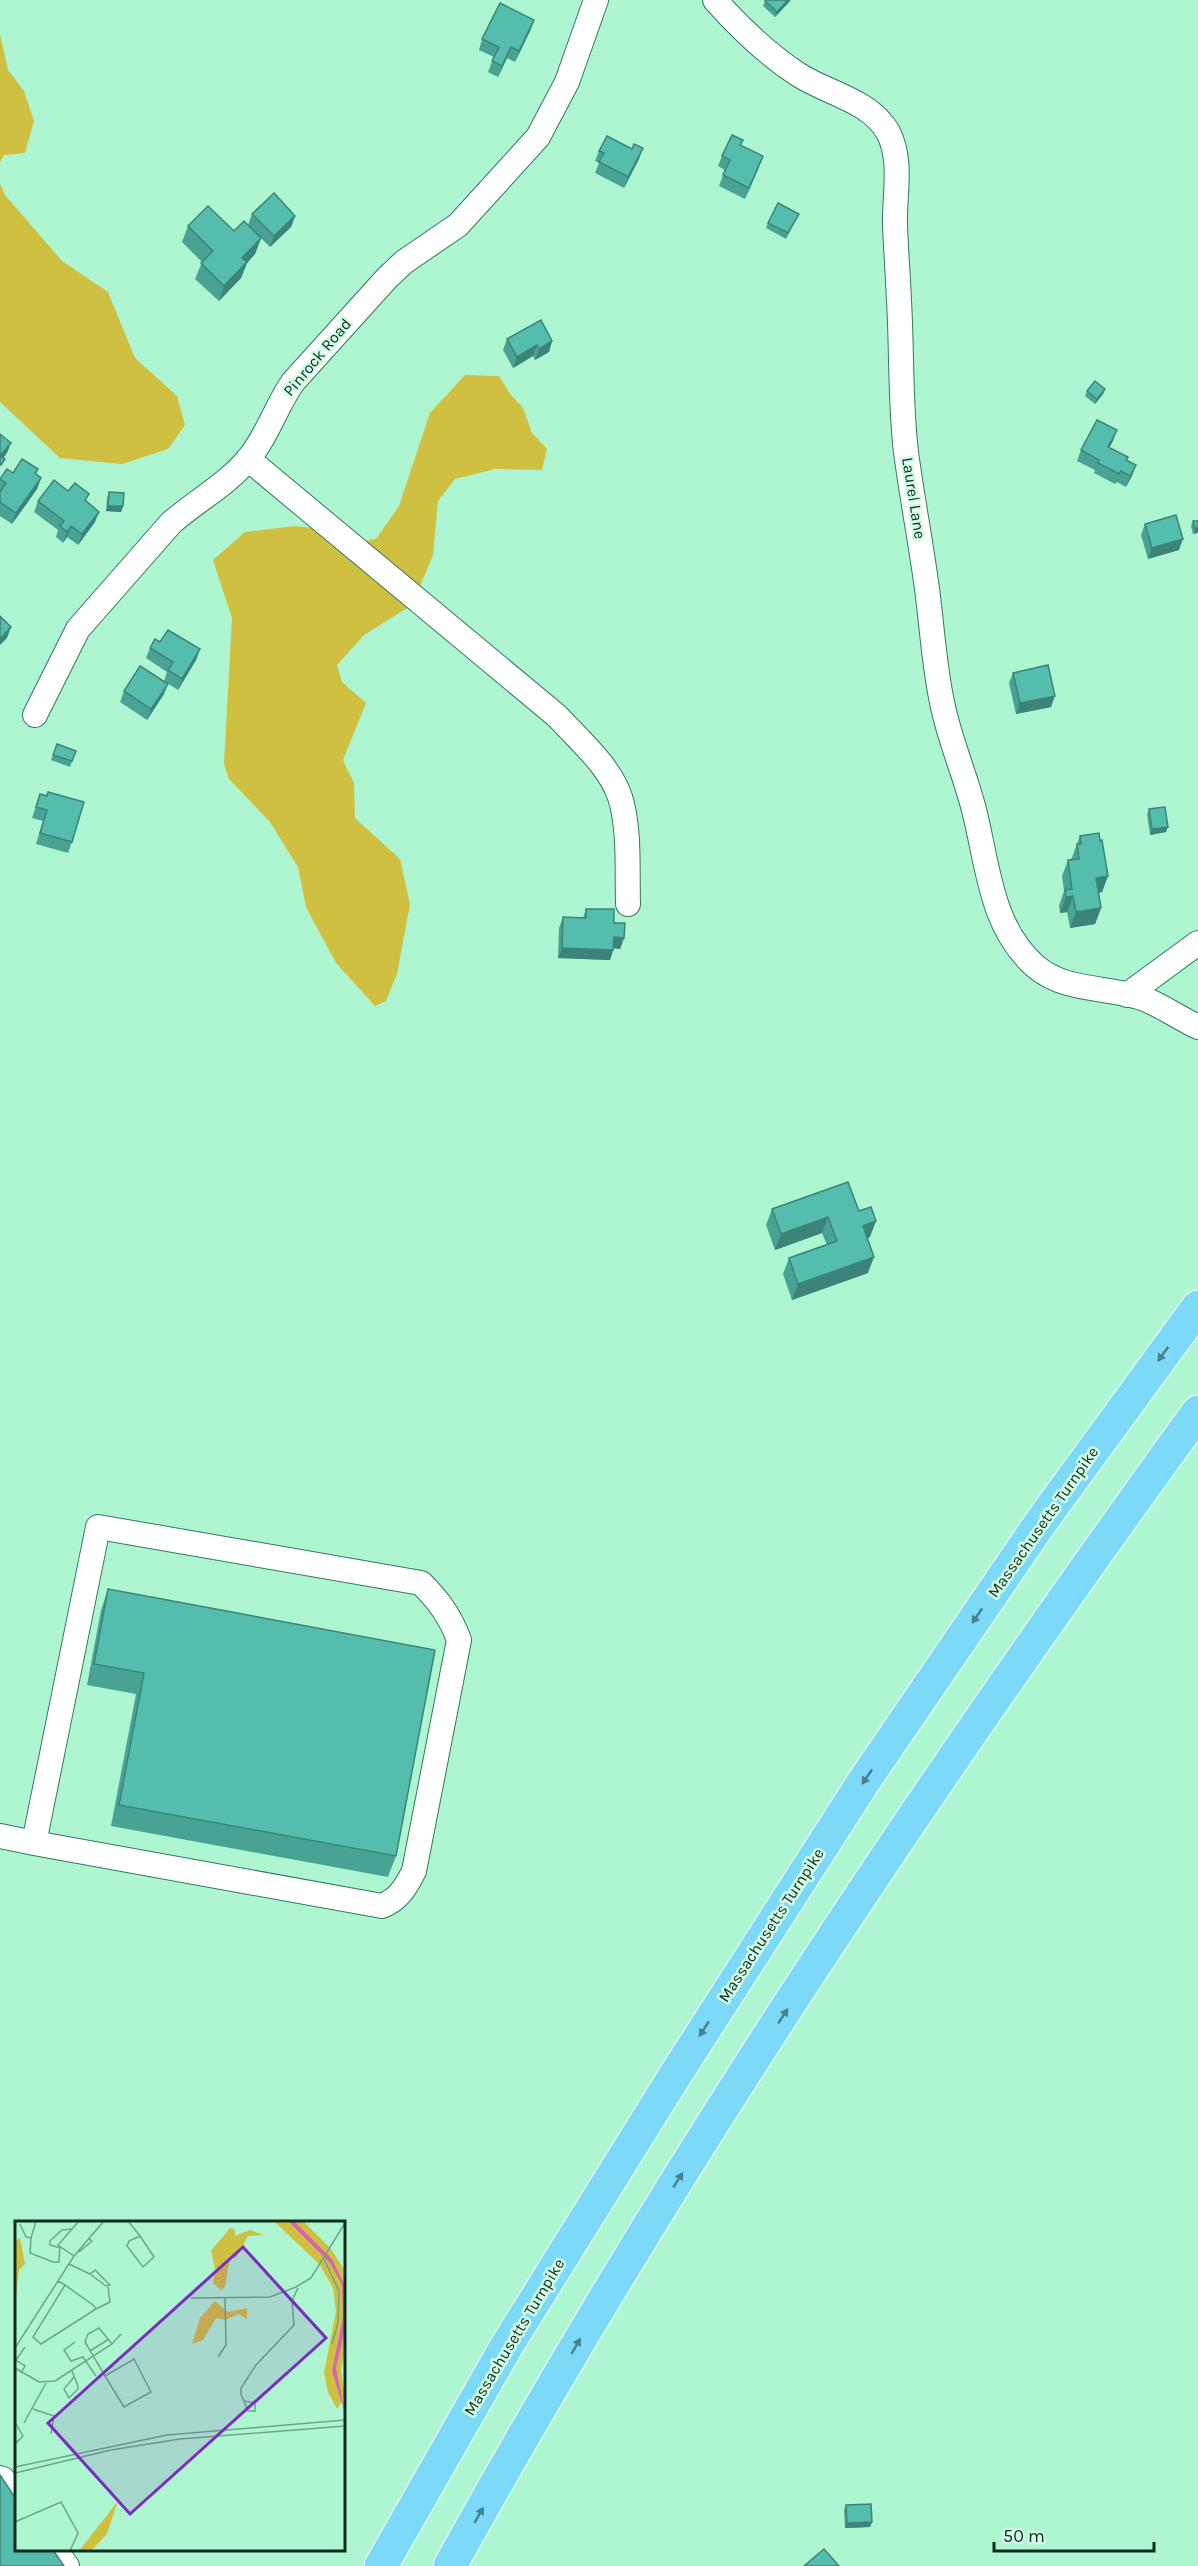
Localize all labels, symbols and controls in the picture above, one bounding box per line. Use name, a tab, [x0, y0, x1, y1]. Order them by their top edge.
street label: Pinrock Road	[279, 314, 355, 400]
street label: Laurel Lane	[898, 456, 930, 540]
one-way arrow	[1158, 1347, 1170, 1362]
street label: Massachusetts Turnpike	[984, 1443, 1102, 1601]
one-way arrow	[971, 1607, 983, 1623]
one-way arrow	[861, 1768, 873, 1784]
street label: Massachusetts Turnpike	[714, 1844, 828, 2006]
one-way arrow	[778, 2007, 789, 2024]
one-way arrow	[699, 2021, 710, 2037]
one-way arrow	[673, 2172, 684, 2188]
inset map	[15, 2221, 345, 2551]
street label: Massachusetts Turnpike	[460, 2255, 568, 2419]
one-way arrow	[571, 2338, 582, 2354]
one-way arrow	[474, 2506, 484, 2523]
scale bar	[994, 2515, 1154, 2553]
text: 50 m	[1003, 2525, 1045, 2547]

